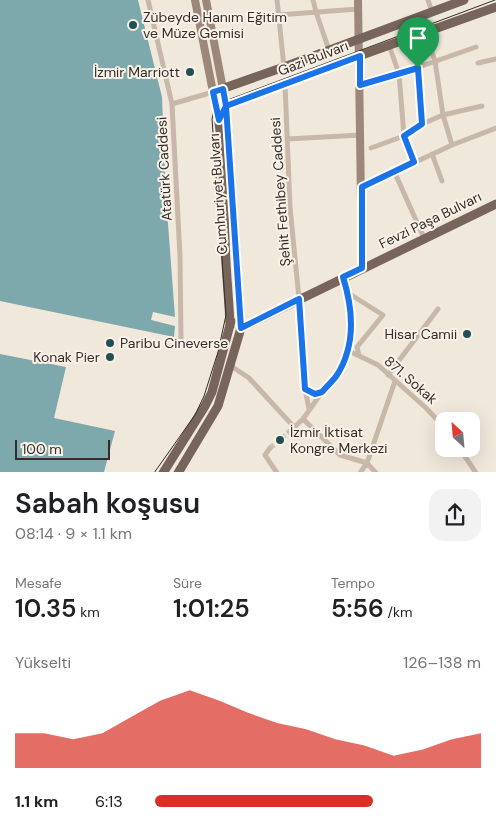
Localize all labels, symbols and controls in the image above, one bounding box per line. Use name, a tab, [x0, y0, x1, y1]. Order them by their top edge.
place label: Zübeyde Hanım Eğitim ve Müze Gemisi	[143, 8, 287, 42]
pin	[397, 17, 439, 68]
marker: Zübeyde Hanım Eğitim ve Müze Gemisi	[127, 19, 139, 31]
icon: arrive	[404, 24, 432, 52]
street label: Gazi Bulvarı	[275, 36, 351, 80]
place label: İzmir Marriott	[94, 63, 180, 81]
marker: İzmir Marriott	[184, 66, 196, 78]
street label: Atatürk Caddesi	[152, 116, 176, 222]
street label: Şehit Fethibey Caddesi	[266, 117, 294, 267]
street label: Cumhuriyet Bulvarı	[205, 133, 231, 255]
street label: Fevzi Paşa Bulvarı	[376, 187, 484, 253]
place label: Hisar Camii	[384, 325, 457, 343]
marker: Hisar Camii	[461, 328, 473, 340]
place label: Paribu Cineverse	[120, 334, 228, 352]
marker: Paribu Cineverse	[104, 337, 116, 349]
place label: Konak Pier	[33, 348, 100, 366]
marker: Konak Pier	[104, 351, 116, 363]
street label: 871. Sokak	[381, 352, 441, 408]
north arrow	[435, 412, 480, 458]
map controls	[435, 412, 480, 457]
place label: İzmir İktisat Kongre Merkezi	[290, 423, 387, 457]
marker: İzmir İktisat Kongre Merkezi	[274, 434, 286, 446]
scale bar	[15, 438, 110, 461]
text: 100 m	[22, 440, 62, 458]
text: Sabah koşusu	[15, 485, 200, 522]
button: share	[429, 489, 481, 541]
text: 08:14 · 9 × 1.1 km	[15, 523, 132, 544]
text: Mesafe	[15, 574, 62, 592]
text: Süre	[173, 574, 202, 592]
text: Tempo	[331, 574, 375, 592]
text: 10.35	[15, 592, 76, 625]
text: 1:01:25	[173, 592, 250, 625]
text: 5:56	[331, 592, 384, 625]
text: km	[76, 603, 100, 621]
text: /km	[384, 603, 412, 621]
text: Yükselti	[15, 652, 71, 673]
text: 126–138 m	[403, 652, 481, 673]
text: 1.1 km	[15, 791, 58, 812]
text: 6:13	[95, 791, 123, 812]

